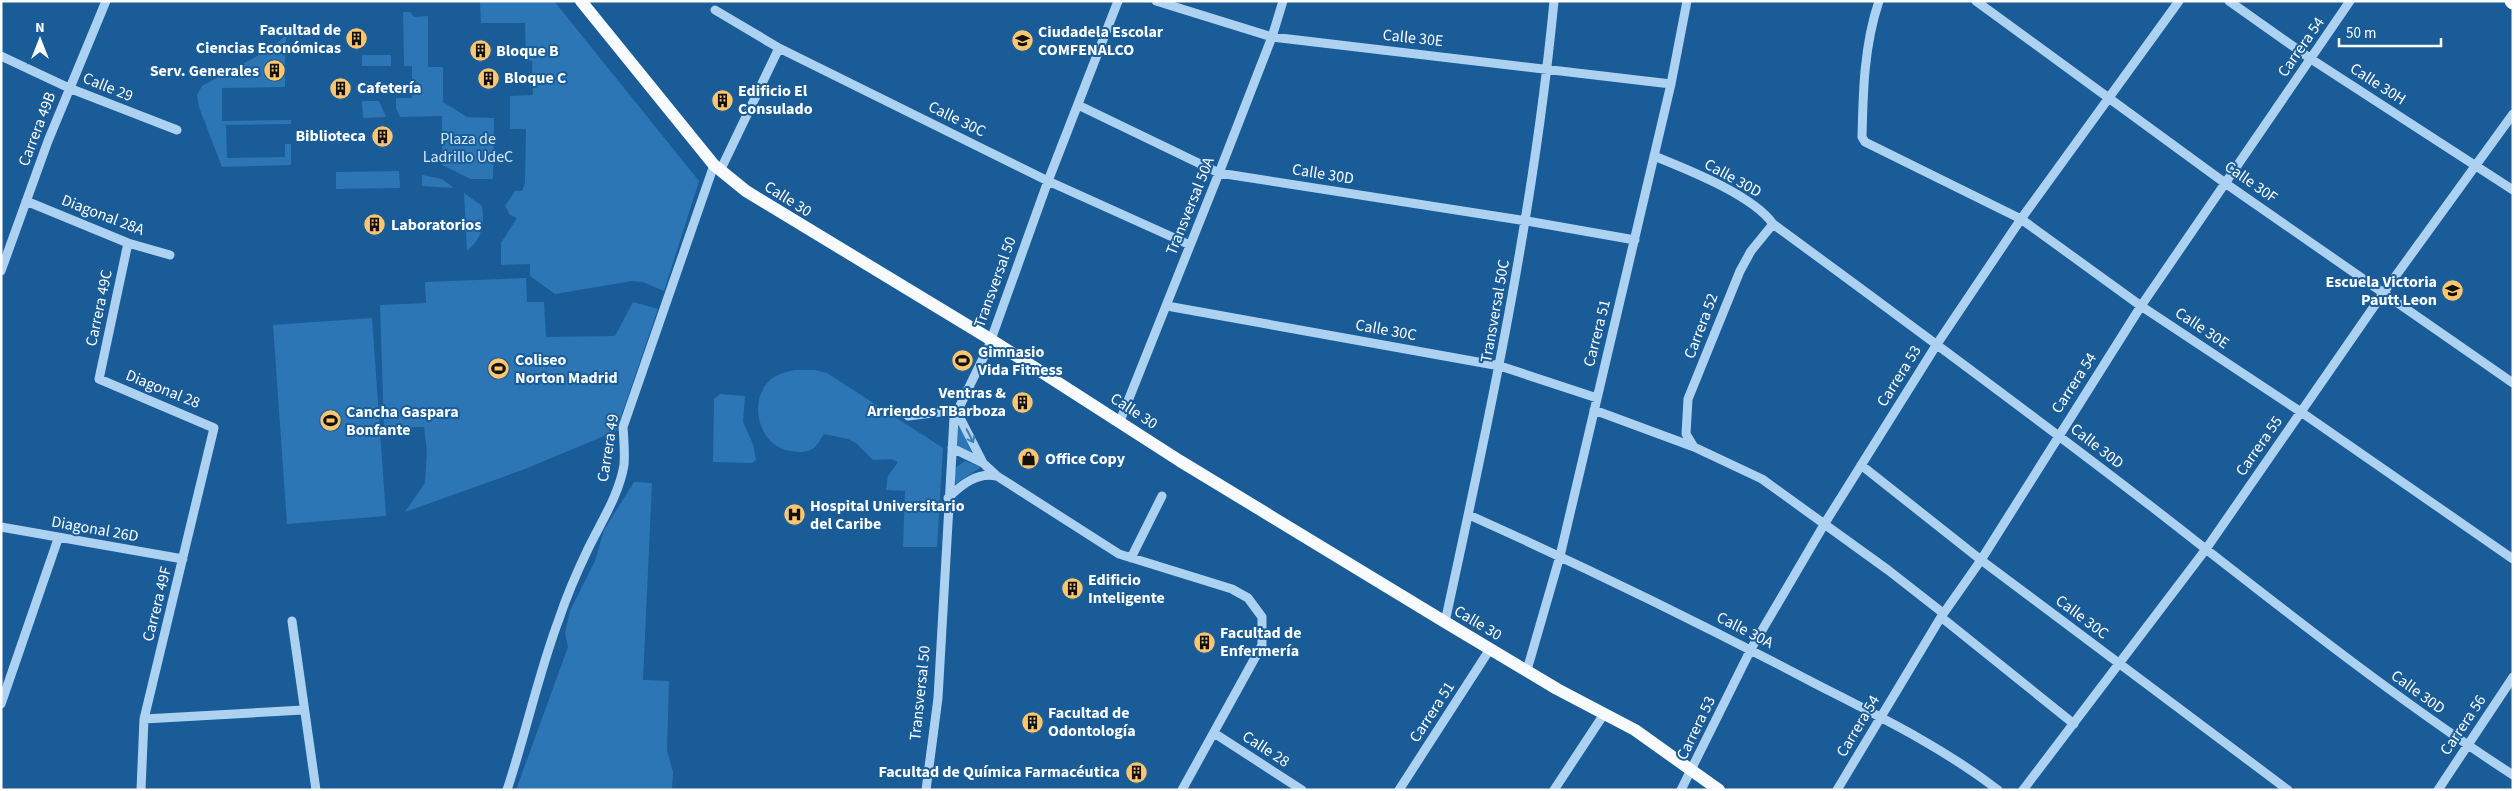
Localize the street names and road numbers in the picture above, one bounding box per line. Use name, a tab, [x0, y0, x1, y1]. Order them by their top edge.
street label: Carrera 54	[2272, 13, 2330, 81]
street label: Calle 30E	[1382, 24, 1444, 52]
street label: Calle 30H	[2346, 58, 2410, 110]
street label: Calle 29	[80, 67, 136, 107]
street label: Carrera 49B	[13, 89, 61, 169]
street label: Calle 30C	[925, 96, 989, 142]
street label: Transversal 50A	[1160, 153, 1220, 258]
street label: Calle 30D	[1700, 153, 1766, 203]
street label: Calle 30F	[2220, 156, 2282, 208]
street label: Calle 30D	[1291, 158, 1356, 190]
street label: Calle 30	[760, 176, 816, 222]
street label: Diagonal 28A	[58, 189, 148, 241]
street label: Transversal 50	[968, 233, 1022, 331]
street label: Transversal 50C	[1475, 258, 1515, 364]
street label: Carrera 49C	[80, 268, 118, 348]
street label: Carrera 52	[1678, 290, 1724, 362]
street label: Carrera 51	[1578, 297, 1616, 369]
street label: Calle 30E	[2171, 302, 2233, 354]
street label: Calle 30C	[1354, 314, 1418, 346]
street label: Carrera 53	[1872, 341, 1926, 411]
street label: Carrera 54	[2046, 348, 2102, 418]
street label: Diagonal 28	[123, 364, 203, 414]
street label: Calle 30	[1106, 388, 1162, 435]
street label: Carrera 49	[592, 412, 624, 484]
street label: Carrera 55	[2230, 412, 2288, 480]
street label: Calle 30D	[2066, 418, 2128, 474]
street label: Diagonal 26D	[50, 511, 140, 548]
street label: Carrera 49F	[137, 564, 177, 644]
street label: Calle 30C	[2051, 590, 2113, 644]
street label: Calle 30	[1450, 600, 1506, 646]
street label: Calle 30A	[1713, 606, 1777, 654]
street label: Transversal 50	[904, 644, 936, 742]
street label: Calle 30D	[2386, 665, 2450, 719]
street label: Carrera 51	[1404, 677, 1460, 747]
street label: Carrera 56	[2435, 690, 2491, 760]
street label: Carrera 54	[1831, 691, 1885, 761]
street label: Carrera 53	[1671, 692, 1721, 764]
street label: Calle 28	[1238, 726, 1294, 773]

